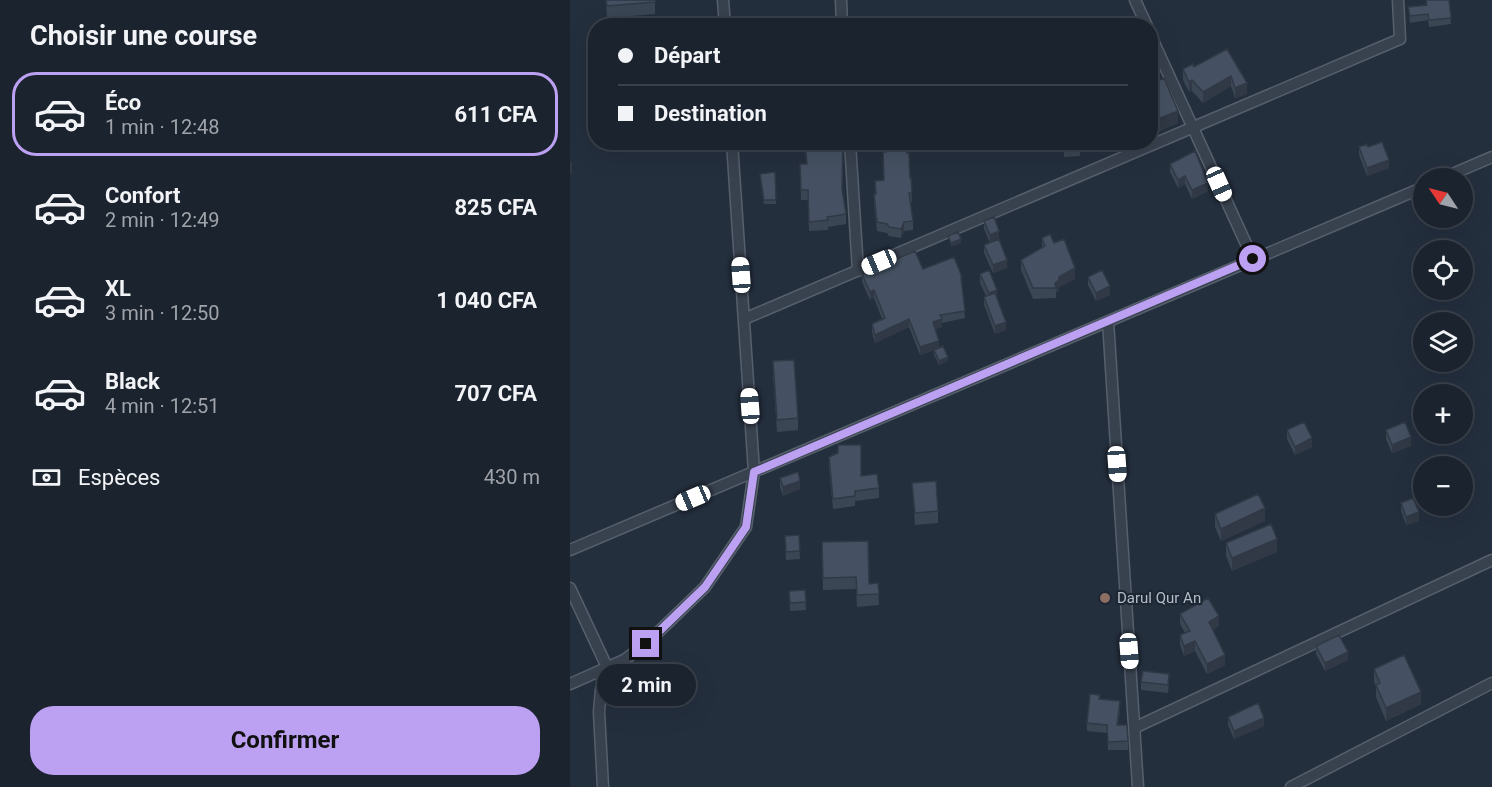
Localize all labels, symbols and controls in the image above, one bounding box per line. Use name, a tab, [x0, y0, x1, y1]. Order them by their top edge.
text: Choisir une course	[30, 20, 257, 52]
text: Départ	[654, 43, 720, 68]
icon: car	[33, 87, 87, 141]
text: Éco	[105, 90, 141, 115]
text: Destination	[654, 101, 767, 126]
text: 611 CFA	[454, 102, 537, 127]
text: 1 min · 12:48	[105, 115, 220, 139]
car	[1203, 164, 1235, 204]
north arrow	[1413, 168, 1473, 228]
map controls	[1413, 168, 1473, 516]
icon: car	[33, 180, 87, 234]
text: Confort	[105, 183, 180, 208]
text: 825 CFA	[454, 195, 537, 220]
text: 2 min · 12:49	[105, 208, 220, 232]
button: locate	[1413, 240, 1473, 300]
route start	[1239, 245, 1266, 272]
car	[859, 247, 899, 277]
car	[731, 256, 751, 294]
icon: car	[33, 273, 87, 327]
text: XL	[105, 276, 131, 301]
text: 1 040 CFA	[436, 288, 537, 313]
text: 3 min · 12:50	[105, 301, 220, 325]
button: layers	[1413, 312, 1473, 372]
icon: car	[33, 366, 87, 420]
text: Black	[105, 369, 160, 394]
text: 707 CFA	[454, 381, 537, 406]
button: +	[1413, 384, 1473, 444]
car	[740, 387, 760, 425]
text: 4 min · 12:51	[105, 394, 220, 418]
car	[1107, 445, 1127, 483]
button: −	[1413, 456, 1473, 516]
icon: cash	[30, 461, 63, 494]
text: Espèces	[78, 465, 160, 490]
text: 430 m	[484, 465, 540, 489]
car	[673, 483, 713, 513]
place label: Darul Qur An	[1117, 589, 1201, 607]
marker: Darul Qur An	[1098, 591, 1112, 605]
route end	[632, 630, 659, 657]
car	[1119, 632, 1139, 670]
callout: 2 min	[596, 665, 695, 707]
text: 2 min	[621, 673, 672, 697]
button: Confirmer	[30, 706, 540, 775]

